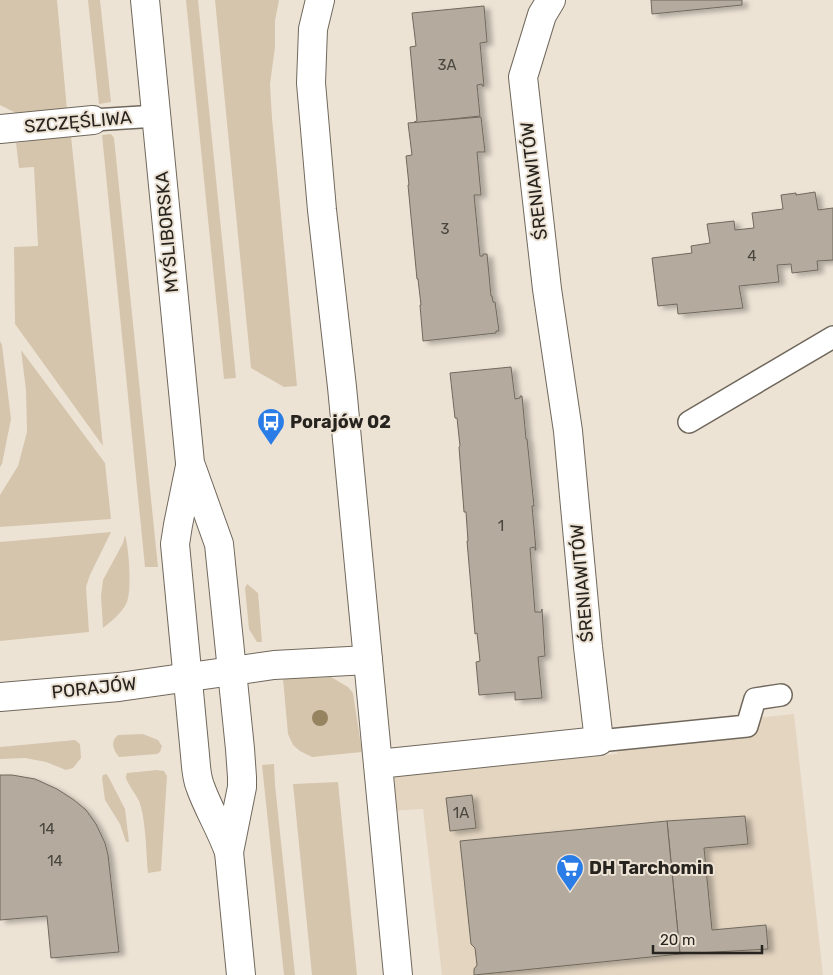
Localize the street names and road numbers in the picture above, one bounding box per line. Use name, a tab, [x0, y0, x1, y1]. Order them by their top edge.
street label: SZCZĘŚLIWA	[23, 106, 133, 138]
street label: ŚRENIAWITÓW	[516, 121, 552, 241]
street label: MYŚLIBORSKA	[151, 170, 183, 294]
street label: ŚRENIAWITÓW	[566, 523, 598, 643]
street label: PORAJÓW	[50, 673, 138, 703]

